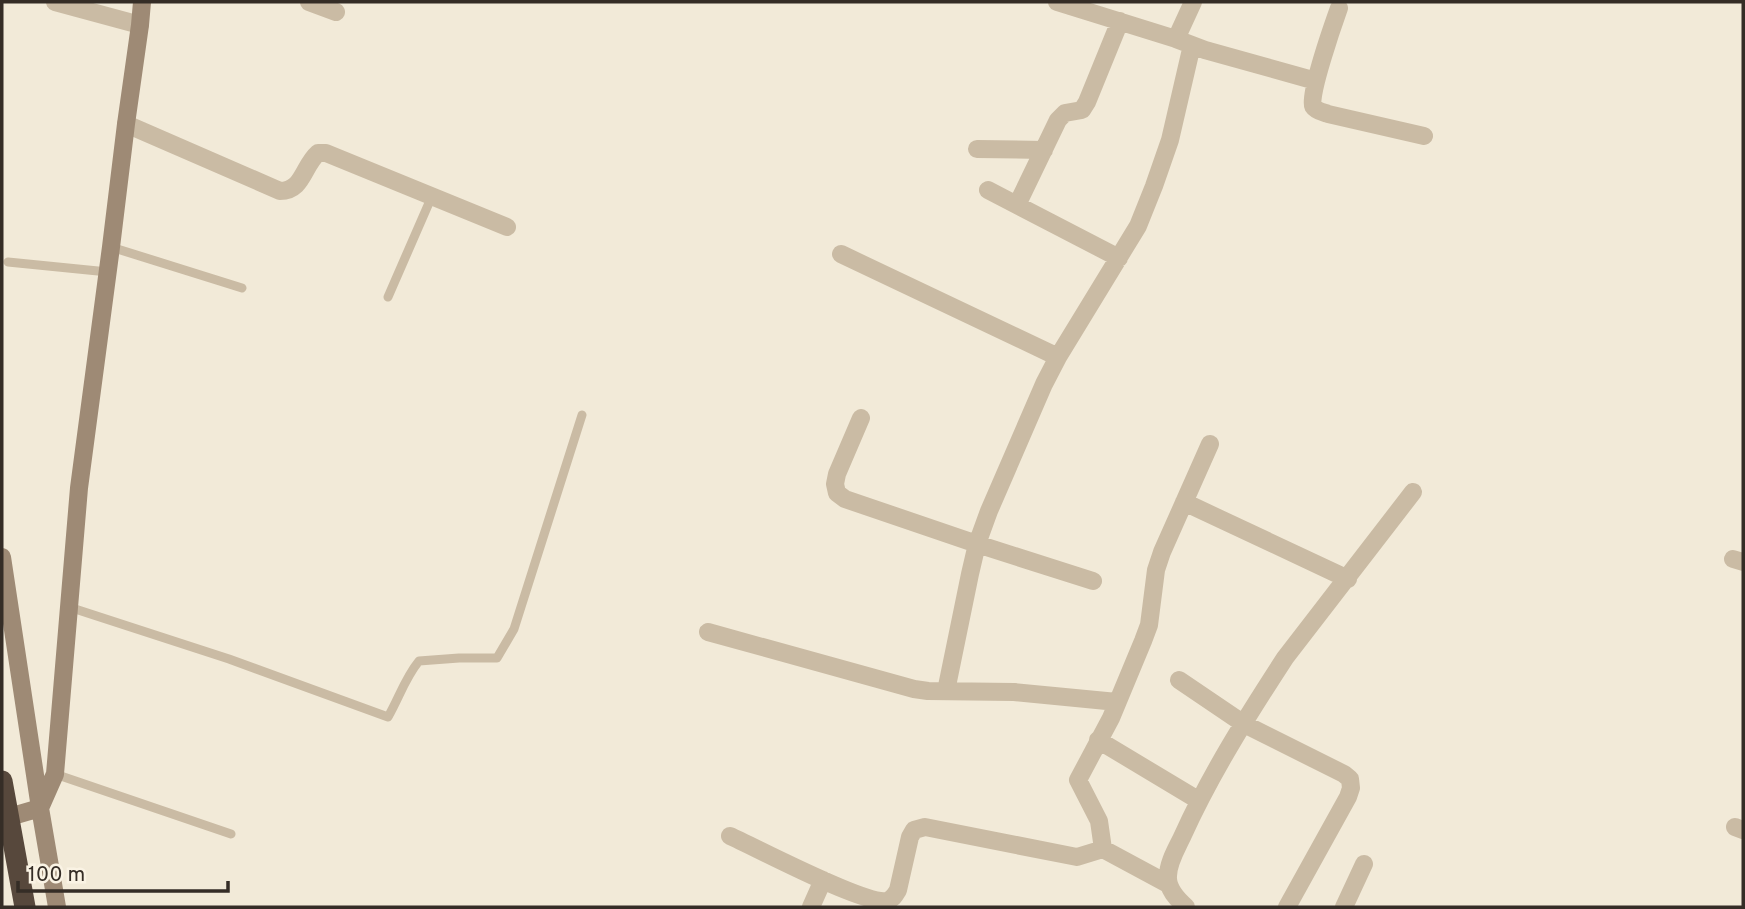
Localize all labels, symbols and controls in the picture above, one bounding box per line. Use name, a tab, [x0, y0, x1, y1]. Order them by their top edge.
scale bar	[18, 850, 228, 894]
text: 100 m	[28, 862, 85, 889]

